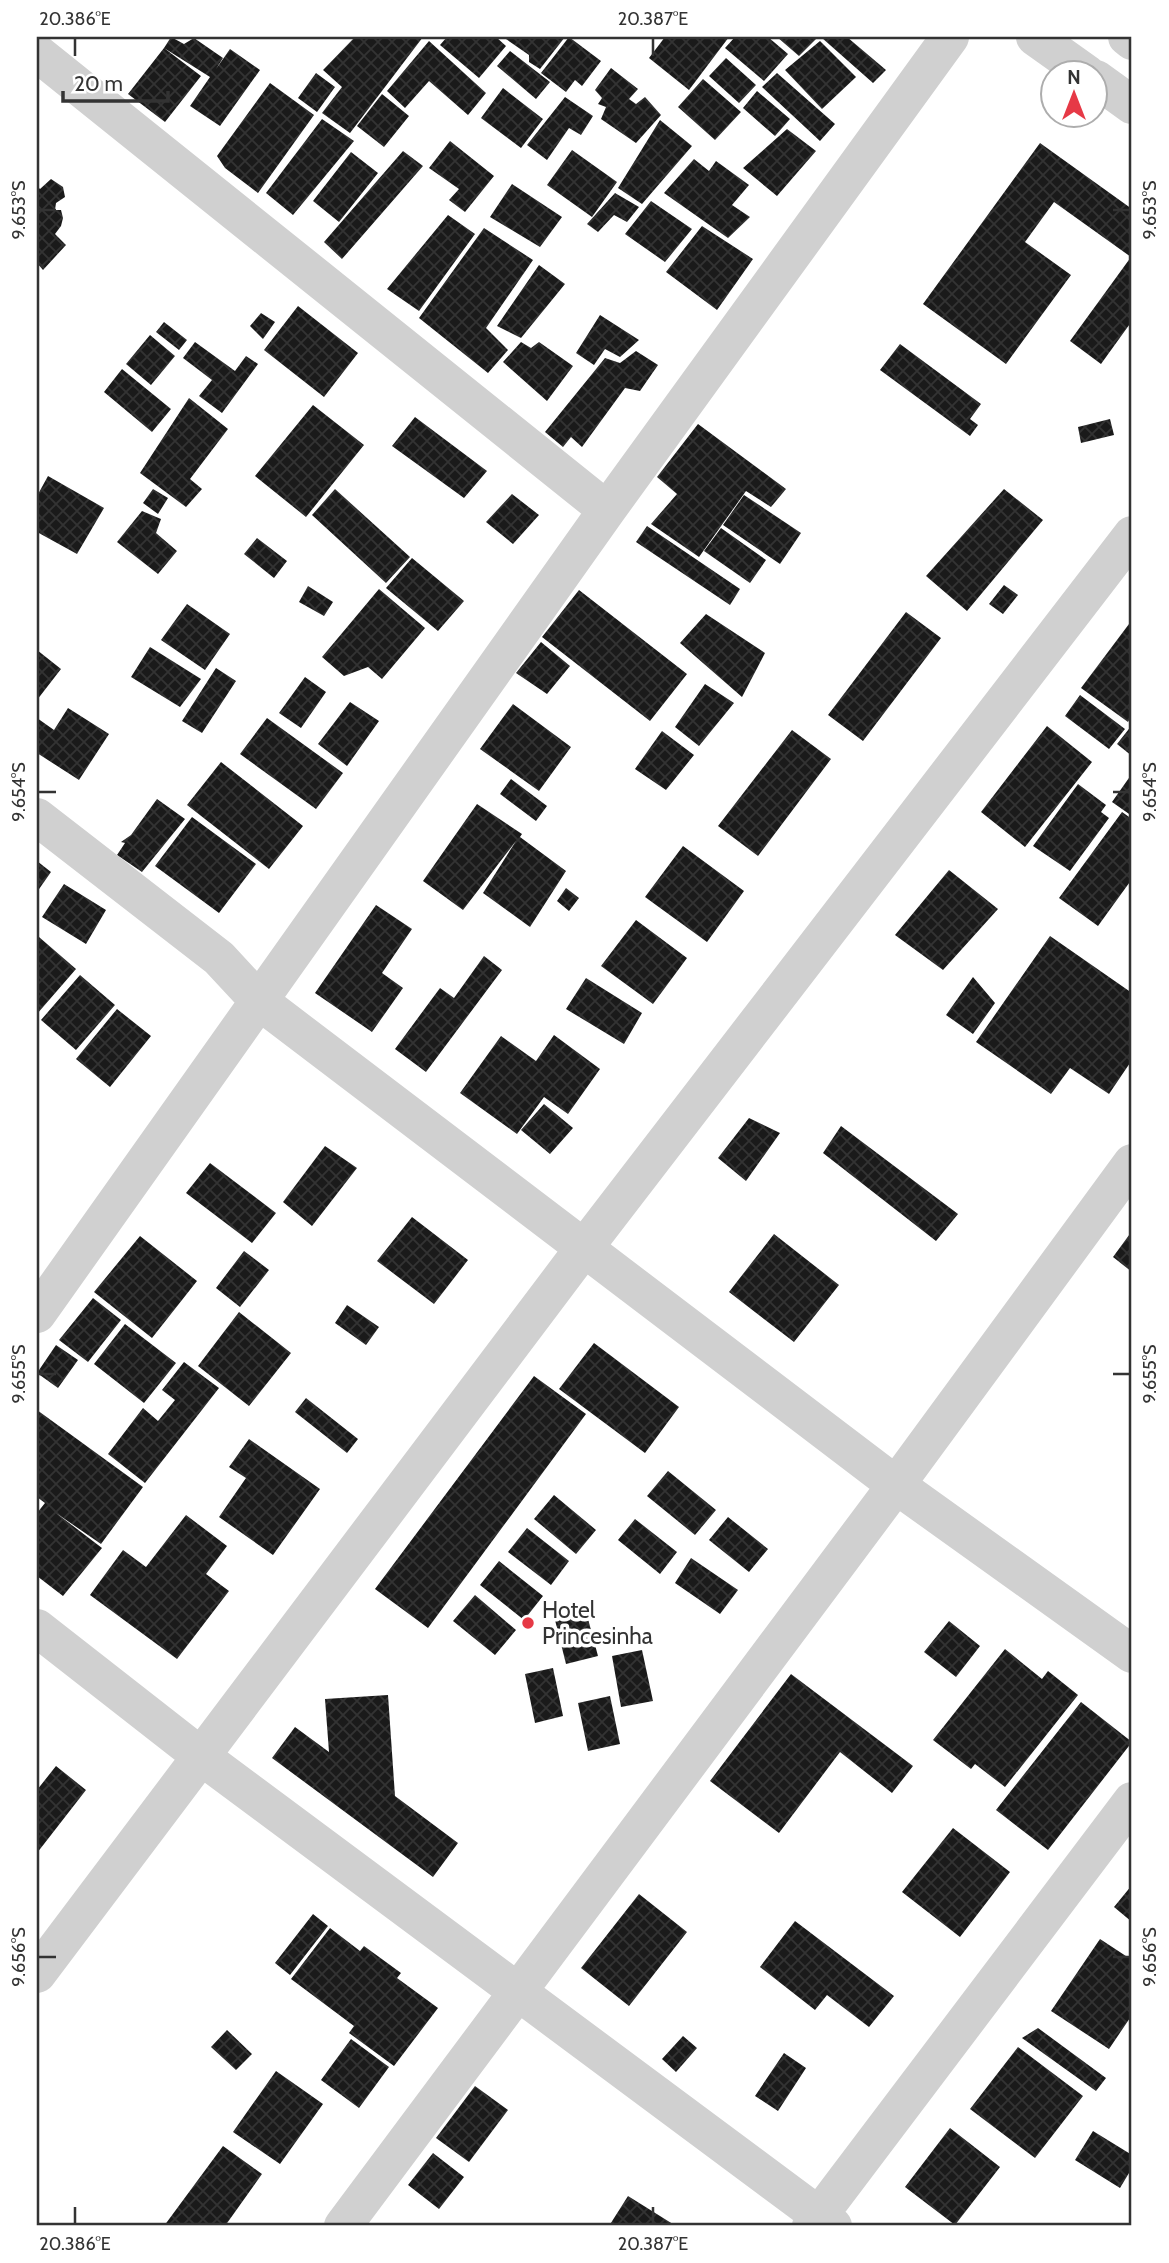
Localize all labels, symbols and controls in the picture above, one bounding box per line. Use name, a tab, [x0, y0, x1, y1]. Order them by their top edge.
text: 20.386°E	[39, 8, 111, 30]
text: 20.387°E	[618, 8, 688, 30]
scale bar	[63, 60, 168, 104]
north arrow	[1040, 60, 1110, 130]
text: N	[1067, 66, 1081, 89]
text: 20 m	[74, 71, 123, 96]
text: 9.653°S	[8, 180, 30, 240]
text: 9.653°S	[1139, 180, 1161, 240]
text: 9.654°S	[8, 762, 30, 822]
text: 9.654°S	[1139, 762, 1161, 822]
text: 9.655°S	[8, 1344, 30, 1404]
text: 9.655°S	[1139, 1344, 1161, 1404]
place label: Hotel Princesinha	[542, 1596, 653, 1650]
marker: Hotel Princesinha	[520, 1615, 536, 1631]
text: 9.656°S	[8, 1927, 30, 1987]
text: 9.656°S	[1139, 1927, 1161, 1987]
text: 20.386°E	[39, 2233, 111, 2255]
text: 20.387°E	[618, 2233, 688, 2255]

